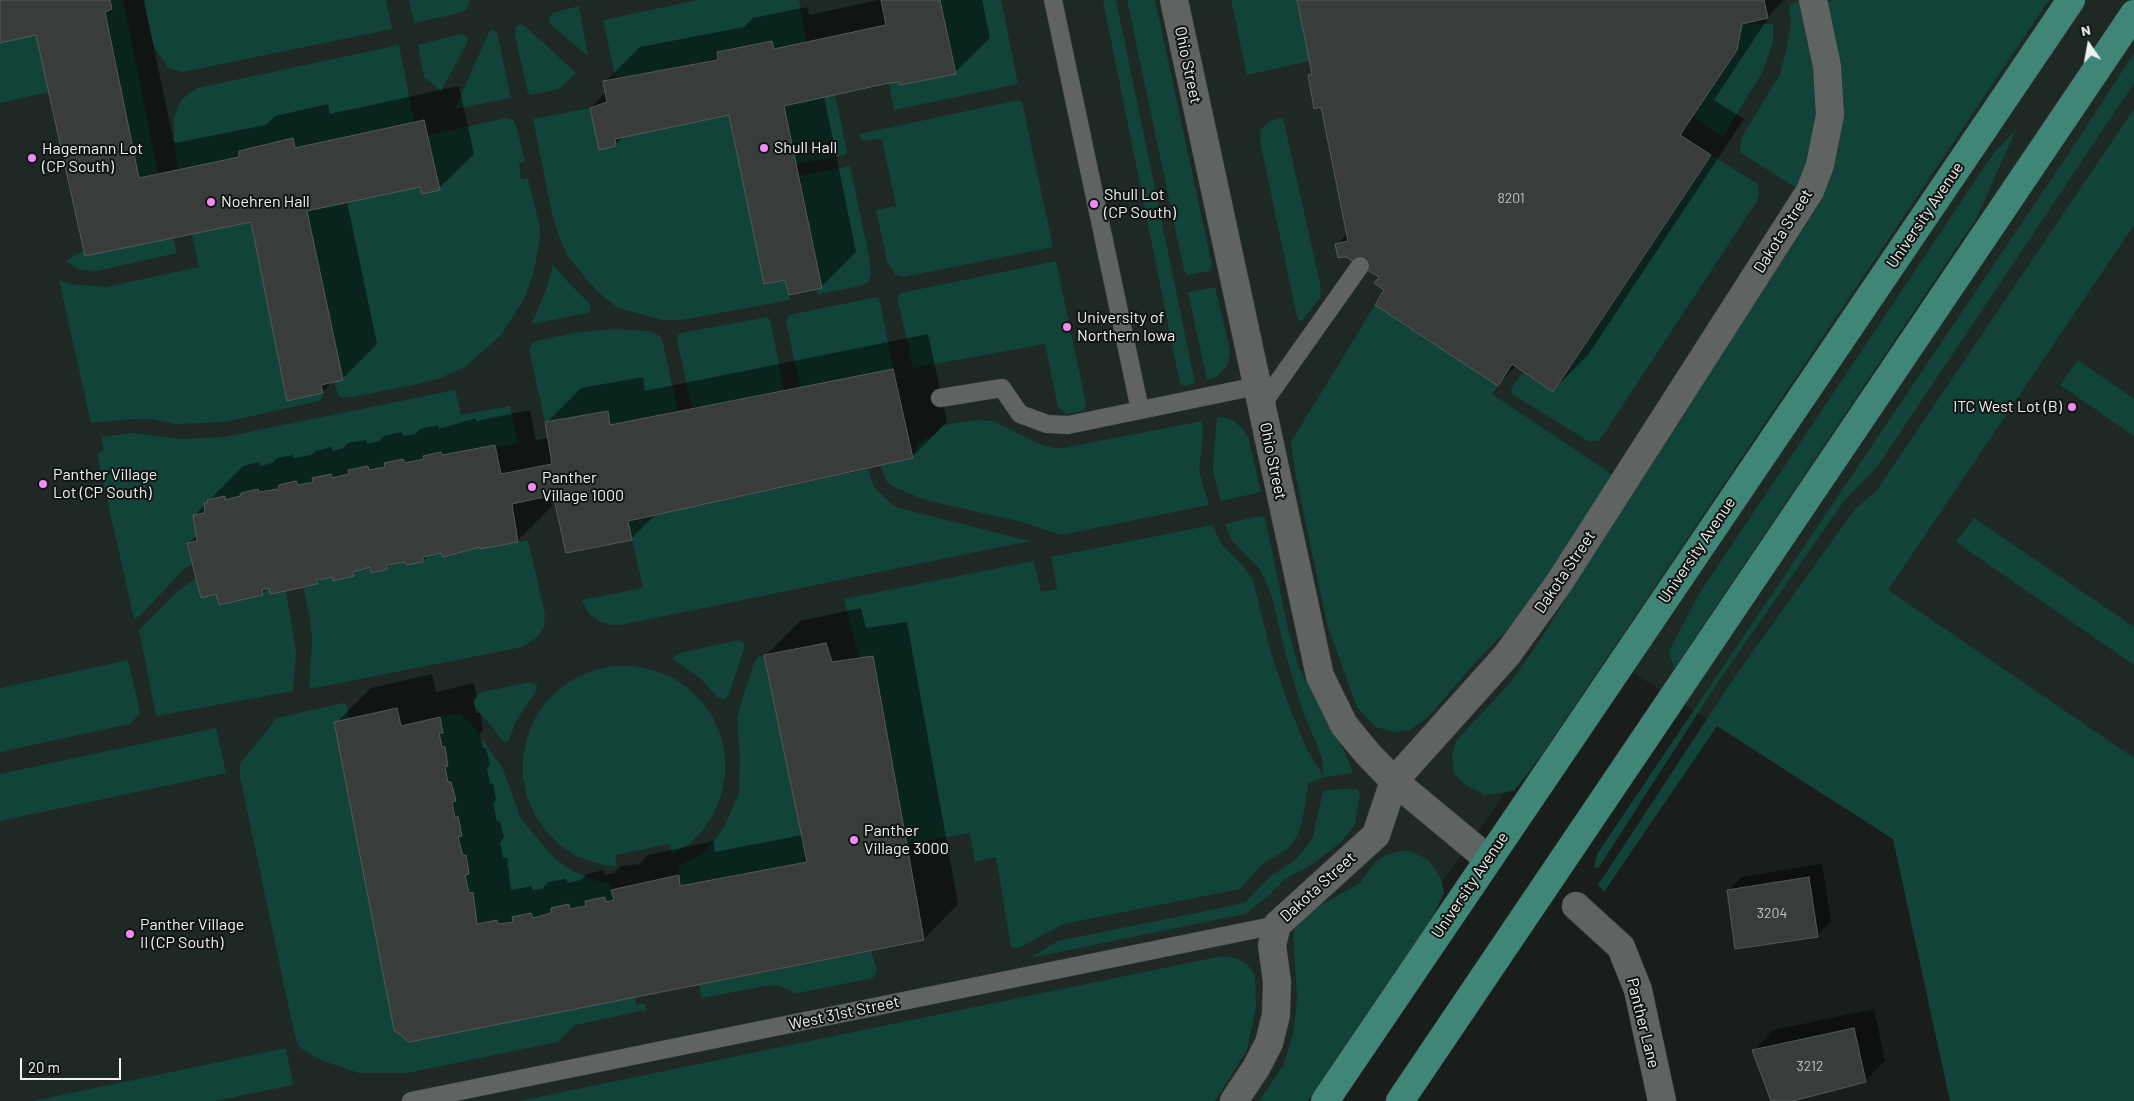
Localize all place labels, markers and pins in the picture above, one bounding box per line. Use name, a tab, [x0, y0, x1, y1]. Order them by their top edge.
place label: Shull Hall	[774, 138, 837, 158]
place label: Hagemann Lot (CP South)	[42, 139, 143, 177]
marker: Shull Hall	[758, 142, 770, 154]
marker: Hagemann Lot (CP South)	[26, 152, 38, 164]
place label: Shull Lot (CP South)	[1104, 185, 1176, 223]
place label: Noehren Hall	[221, 192, 310, 212]
marker: Noehren Hall	[205, 196, 217, 208]
marker: Shull Lot (CP South)	[1088, 198, 1100, 210]
place label: University of Northern Iowa	[1077, 308, 1175, 346]
marker: University of Northern Iowa	[1061, 321, 1073, 333]
place label: ITC West Lot (B)	[1953, 397, 2062, 417]
marker: ITC West Lot (B)	[2066, 401, 2078, 413]
place label: Panther Village Lot (CP South)	[53, 465, 157, 503]
place label: Panther Village 1000	[542, 468, 624, 506]
marker: Panther Village Lot (CP South)	[37, 478, 49, 490]
marker: Panther Village 1000	[526, 481, 538, 493]
place label: Panther Village 3000	[864, 821, 949, 859]
marker: Panther Village 3000	[848, 834, 860, 846]
place label: Panther Village II (CP South)	[140, 915, 244, 953]
marker: Panther Village II (CP South)	[124, 928, 136, 940]

